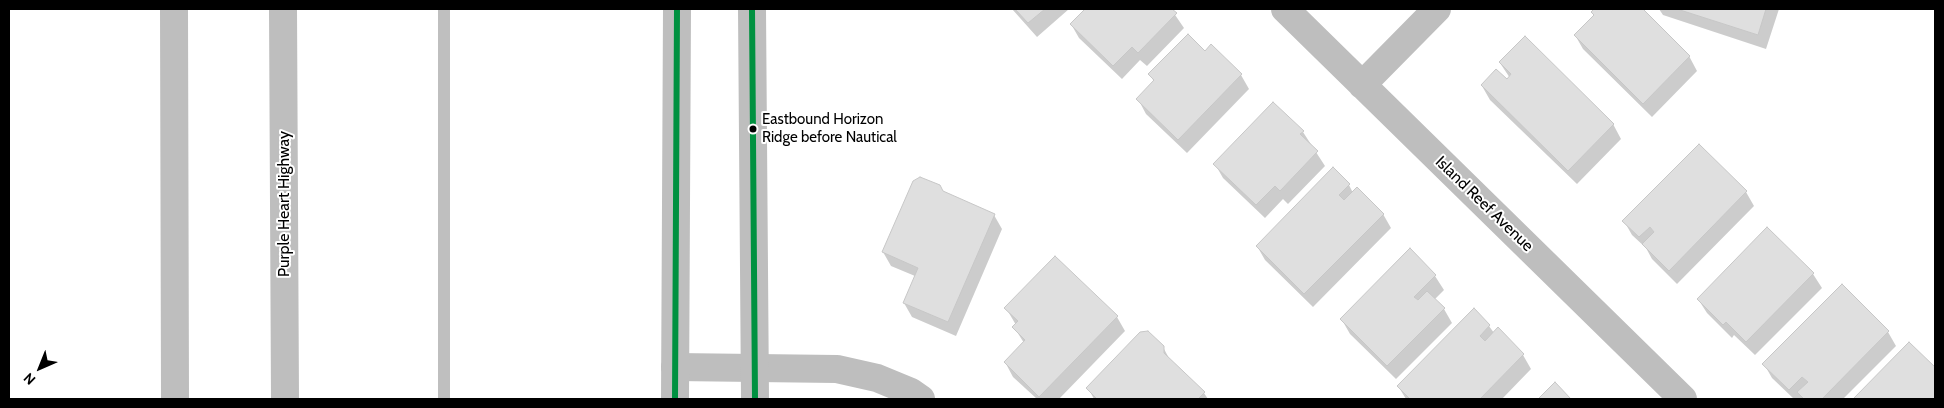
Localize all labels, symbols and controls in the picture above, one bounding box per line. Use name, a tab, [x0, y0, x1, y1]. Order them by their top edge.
place label: Eastbound Horizon Ridge before Nautical	[762, 111, 897, 146]
marker: Eastbound Horizon Ridge before Nautical	[748, 124, 758, 134]
street label: Purple Heart Highway	[274, 131, 294, 277]
street label: Island Reef Avenue	[1431, 152, 1537, 256]
north arrow	[15, 343, 65, 393]
text: N	[20, 369, 39, 389]

